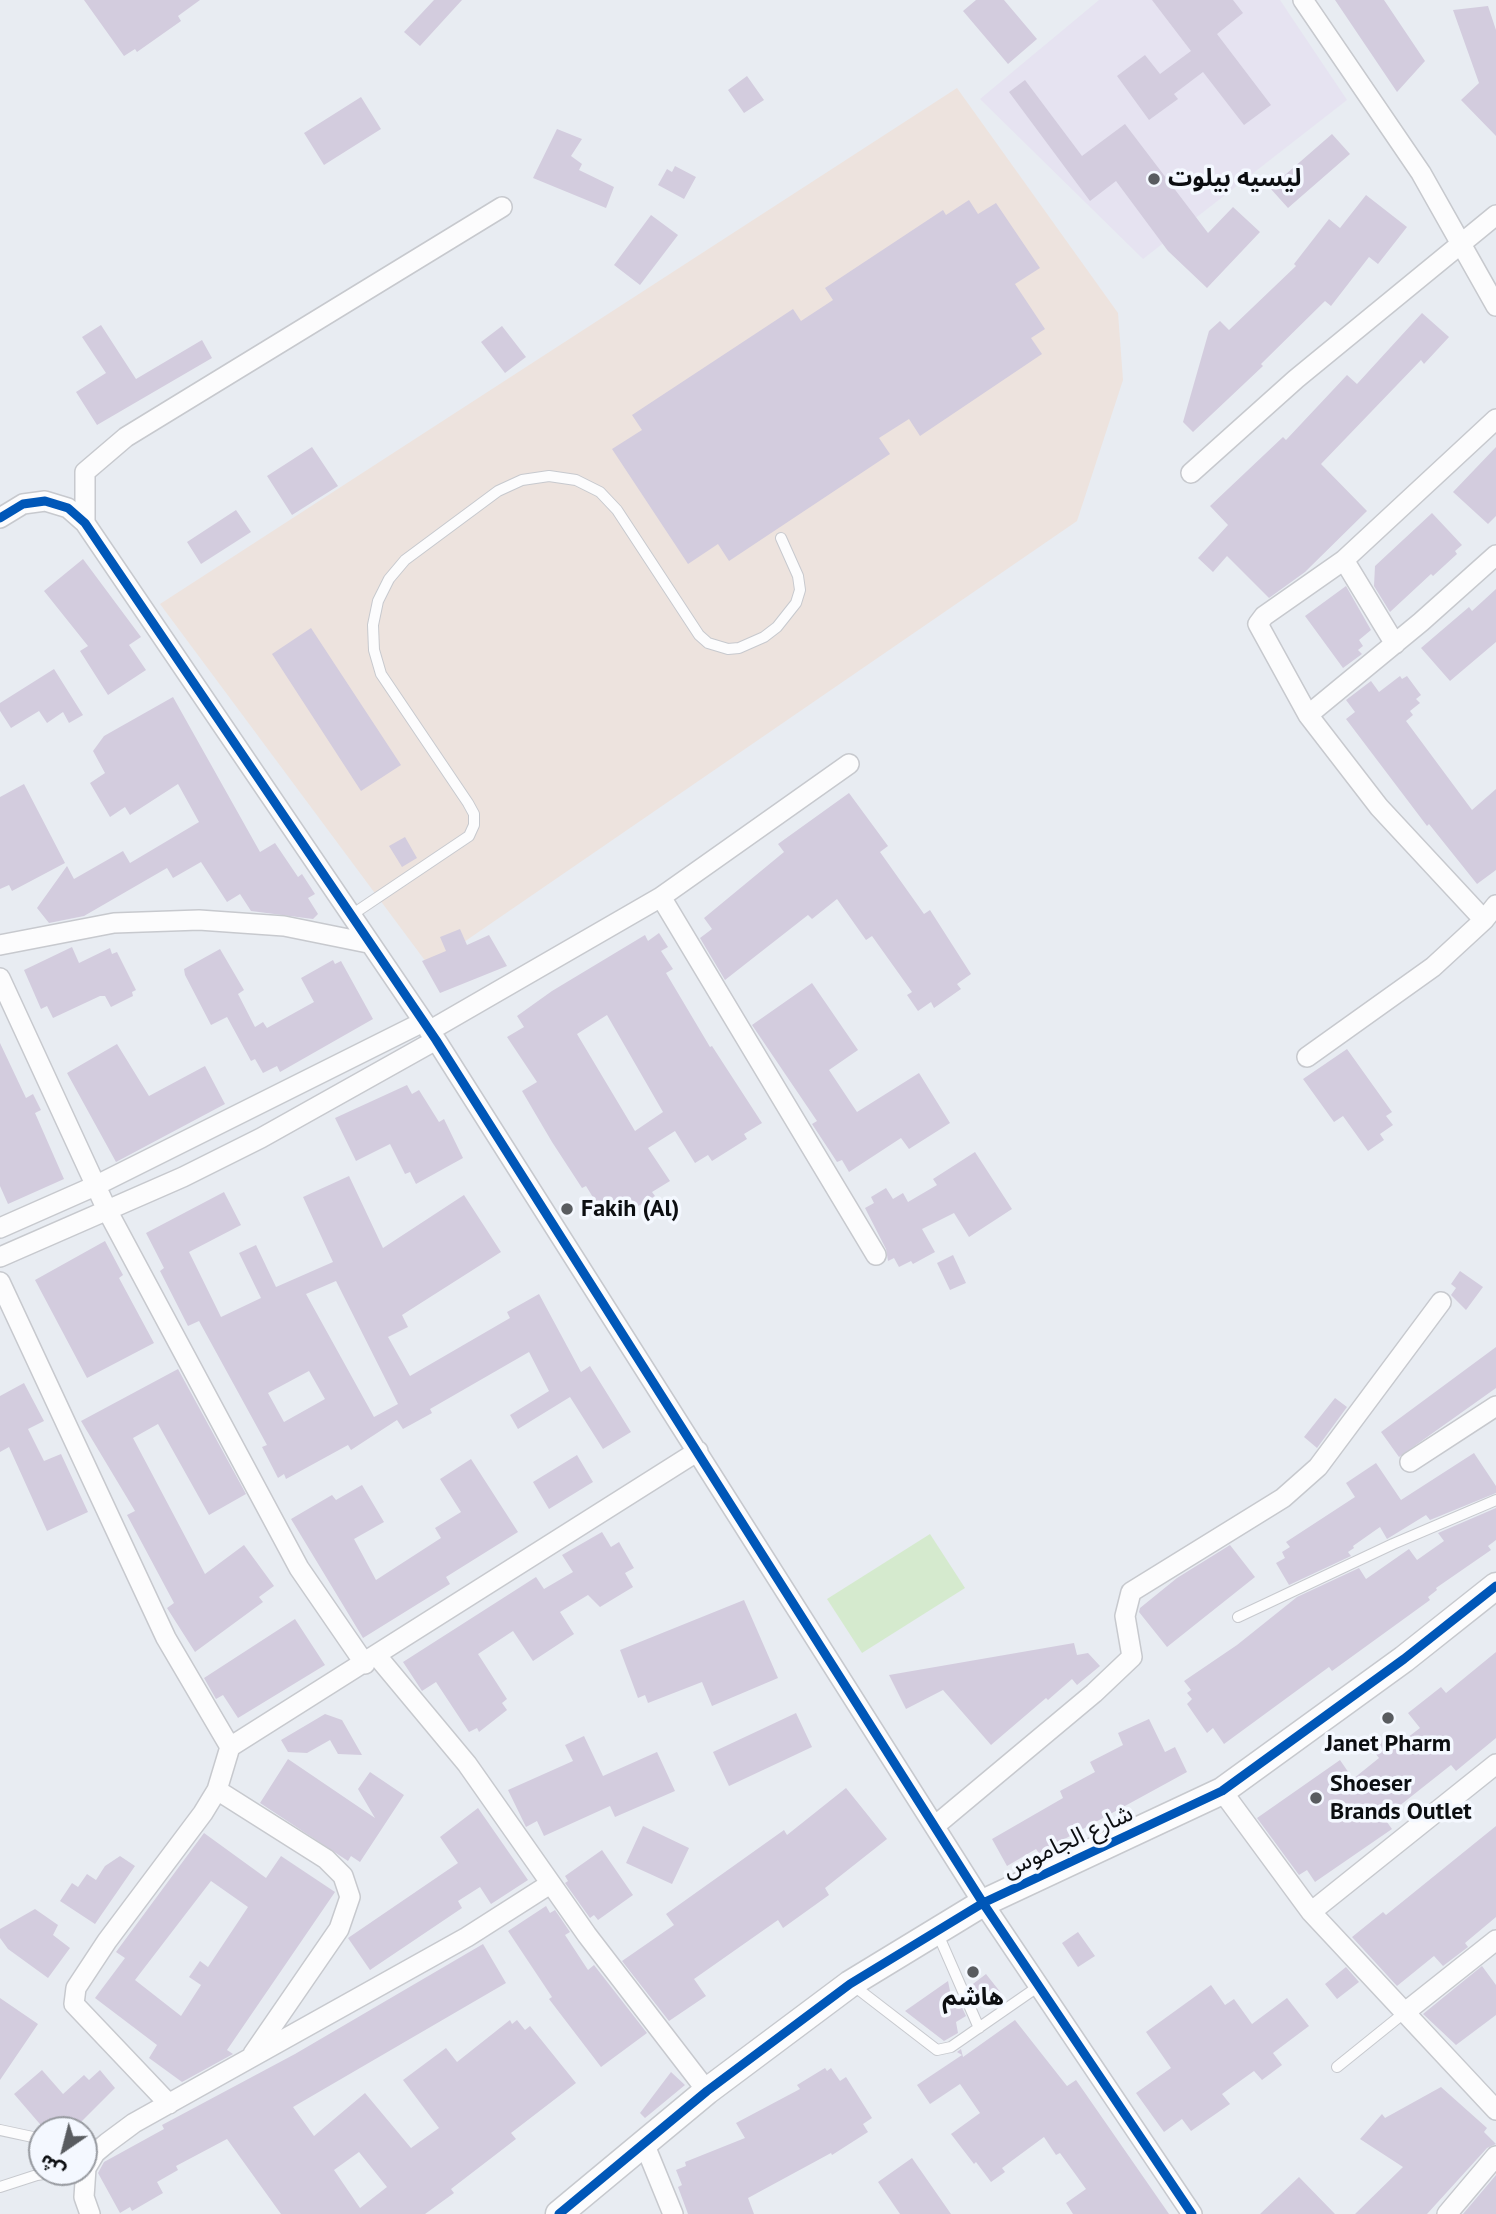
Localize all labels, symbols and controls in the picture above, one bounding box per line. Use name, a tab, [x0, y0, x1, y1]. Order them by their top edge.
place label: ليسيه بيلوت	[1168, 165, 1301, 193]
marker: ليسيه بيلوت	[1146, 171, 1162, 187]
place label: Fakih (Al)	[581, 1195, 679, 1223]
marker: Fakih (Al)	[559, 1201, 575, 1217]
marker: Janet Pharm	[1380, 1710, 1396, 1726]
place label: Janet Pharm	[1325, 1730, 1451, 1758]
place label: Shoeser Brands Outlet	[1330, 1770, 1472, 1826]
marker: Shoeser Brands Outlet	[1308, 1790, 1324, 1806]
street label: شارع الجاموس	[998, 1799, 1138, 1885]
marker: هاشم	[965, 1964, 981, 1980]
place label: هاشم	[942, 1984, 1004, 2012]
north arrow	[28, 2116, 98, 2186]
text: ش	[35, 2149, 70, 2184]

